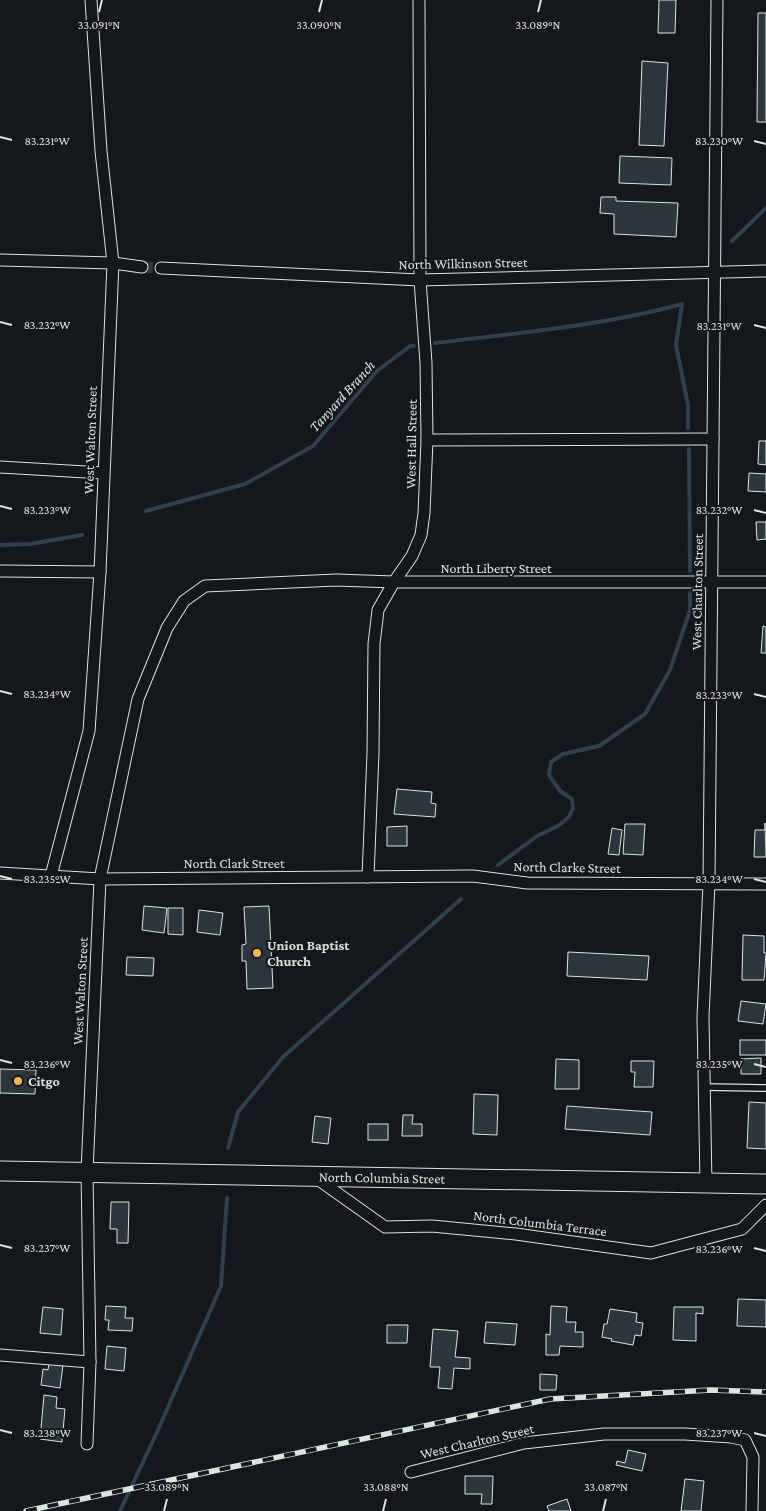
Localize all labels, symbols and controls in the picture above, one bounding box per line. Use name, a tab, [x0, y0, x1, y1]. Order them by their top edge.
text: 33.091°N	[78, 18, 120, 32]
text: 33.090°N	[296, 18, 342, 32]
text: 33.089°N	[516, 18, 561, 32]
text: 83.231°W	[24, 134, 70, 148]
text: 83.230°W	[695, 134, 743, 148]
street label: North Wilkinson Street	[398, 254, 528, 272]
text: 83.232°W	[24, 318, 70, 332]
text: 83.231°W	[696, 319, 742, 333]
water label: Tanyard Branch	[306, 357, 379, 436]
street label: West Walton Street	[80, 385, 100, 494]
street label: West Hall Street	[402, 399, 420, 489]
text: 83.233°W	[24, 503, 70, 517]
text: 83.232°W	[696, 503, 742, 517]
street label: West Charlton Street	[688, 533, 706, 650]
street label: North Liberty Street	[440, 560, 552, 576]
text: 83.234°W	[23, 687, 71, 701]
text: 83.233°W	[696, 688, 742, 702]
street label: North Clark Street	[183, 855, 285, 871]
street label: North Clarke Street	[513, 858, 621, 876]
text: 83.235°W	[24, 872, 70, 886]
text: 83.234°W	[695, 872, 743, 886]
street label: West Walton Street	[69, 936, 91, 1045]
place label: Union Baptist Church	[267, 937, 350, 969]
marker: Union Baptist Church	[251, 947, 263, 959]
text: 83.236°W	[24, 1057, 70, 1071]
text: 83.235°W	[696, 1057, 742, 1071]
place label: Citgo	[28, 1073, 60, 1089]
marker: Citgo	[12, 1075, 24, 1087]
street label: North Columbia Street	[319, 1168, 446, 1187]
street label: North Columbia Terrace	[472, 1207, 608, 1239]
text: 83.237°W	[24, 1241, 70, 1255]
text: 83.236°W	[696, 1242, 742, 1256]
street label: West Charlton Street	[418, 1420, 536, 1462]
text: 83.238°W	[23, 1426, 71, 1440]
text: 83.237°W	[696, 1426, 742, 1440]
text: 33.089°N	[145, 1480, 190, 1494]
text: 33.088°N	[363, 1480, 409, 1494]
text: 33.087°N	[584, 1480, 628, 1494]

